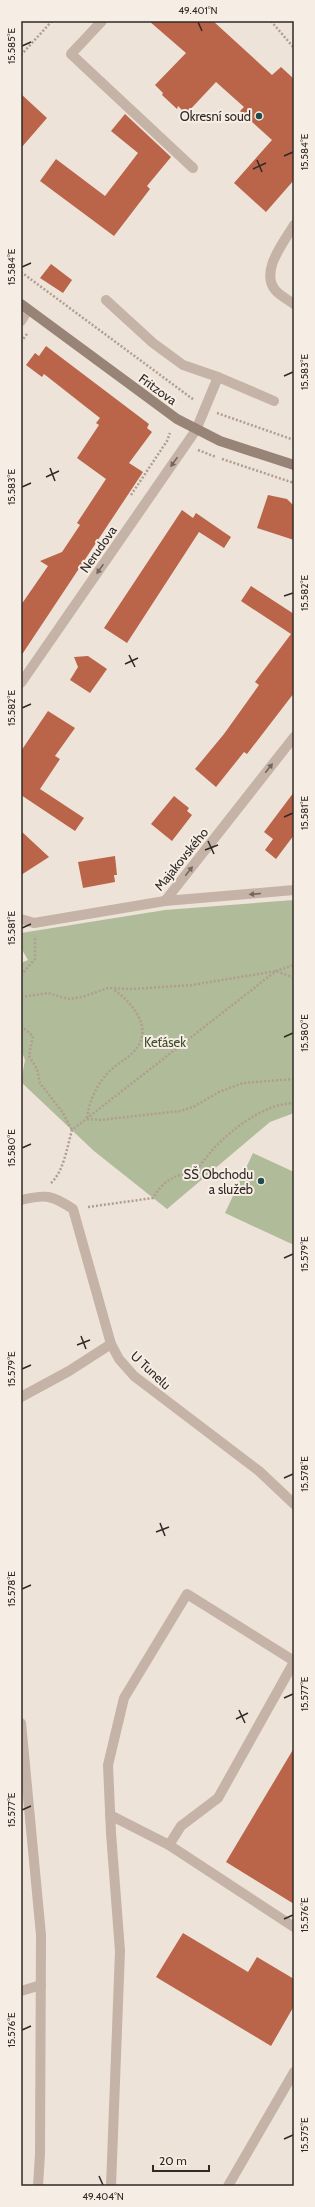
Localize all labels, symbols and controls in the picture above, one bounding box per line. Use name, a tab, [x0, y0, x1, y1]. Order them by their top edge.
text: 49.401°N	[178, 4, 218, 17]
text: 15.585°E	[5, 28, 18, 64]
place label: Okresní soud	[180, 108, 251, 124]
marker: Okresní soud	[254, 111, 264, 121]
text: 15.584°E	[298, 133, 311, 170]
text: 15.584°E	[5, 248, 18, 285]
text: 15.583°E	[298, 354, 311, 390]
street label: Fritzova	[136, 370, 181, 409]
one-way arrow	[170, 457, 178, 467]
text: 15.583°E	[5, 469, 18, 505]
street label: Nerudova	[76, 522, 120, 575]
one-way arrow	[96, 564, 104, 574]
text: 15.582°E	[298, 575, 311, 611]
text: 15.582°E	[5, 690, 18, 726]
one-way arrow	[265, 763, 274, 774]
text: 15.581°E	[298, 796, 311, 830]
street label: Majakovského	[151, 824, 212, 894]
one-way arrow	[185, 865, 193, 876]
one-way arrow	[249, 890, 261, 897]
text: 15.581°E	[5, 911, 18, 945]
text: 15.580°E	[298, 1014, 311, 1052]
park label: Keťásek	[144, 1034, 186, 1050]
text: 15.580°E	[5, 1129, 18, 1167]
place label: SŠ Obchodu a služeb	[184, 1165, 253, 1197]
marker: SŠ Obchodu a služeb	[256, 1176, 266, 1186]
text: 15.579°E	[298, 1236, 311, 1272]
street label: U Tunelu	[128, 1348, 174, 1393]
text: 15.579°E	[5, 1351, 18, 1387]
text: 15.578°E	[298, 1456, 311, 1492]
text: 15.578°E	[5, 1571, 18, 1607]
text: 15.577°E	[298, 1676, 311, 1711]
text: 15.577°E	[5, 1792, 18, 1827]
text: 15.576°E	[298, 1897, 311, 1932]
text: 15.576°E	[5, 2012, 18, 2047]
text: 15.575°E	[298, 2117, 311, 2153]
scale bar	[153, 2147, 209, 2173]
text: 20 m	[159, 2153, 187, 2168]
text: 49.404°N	[82, 2190, 124, 2203]

